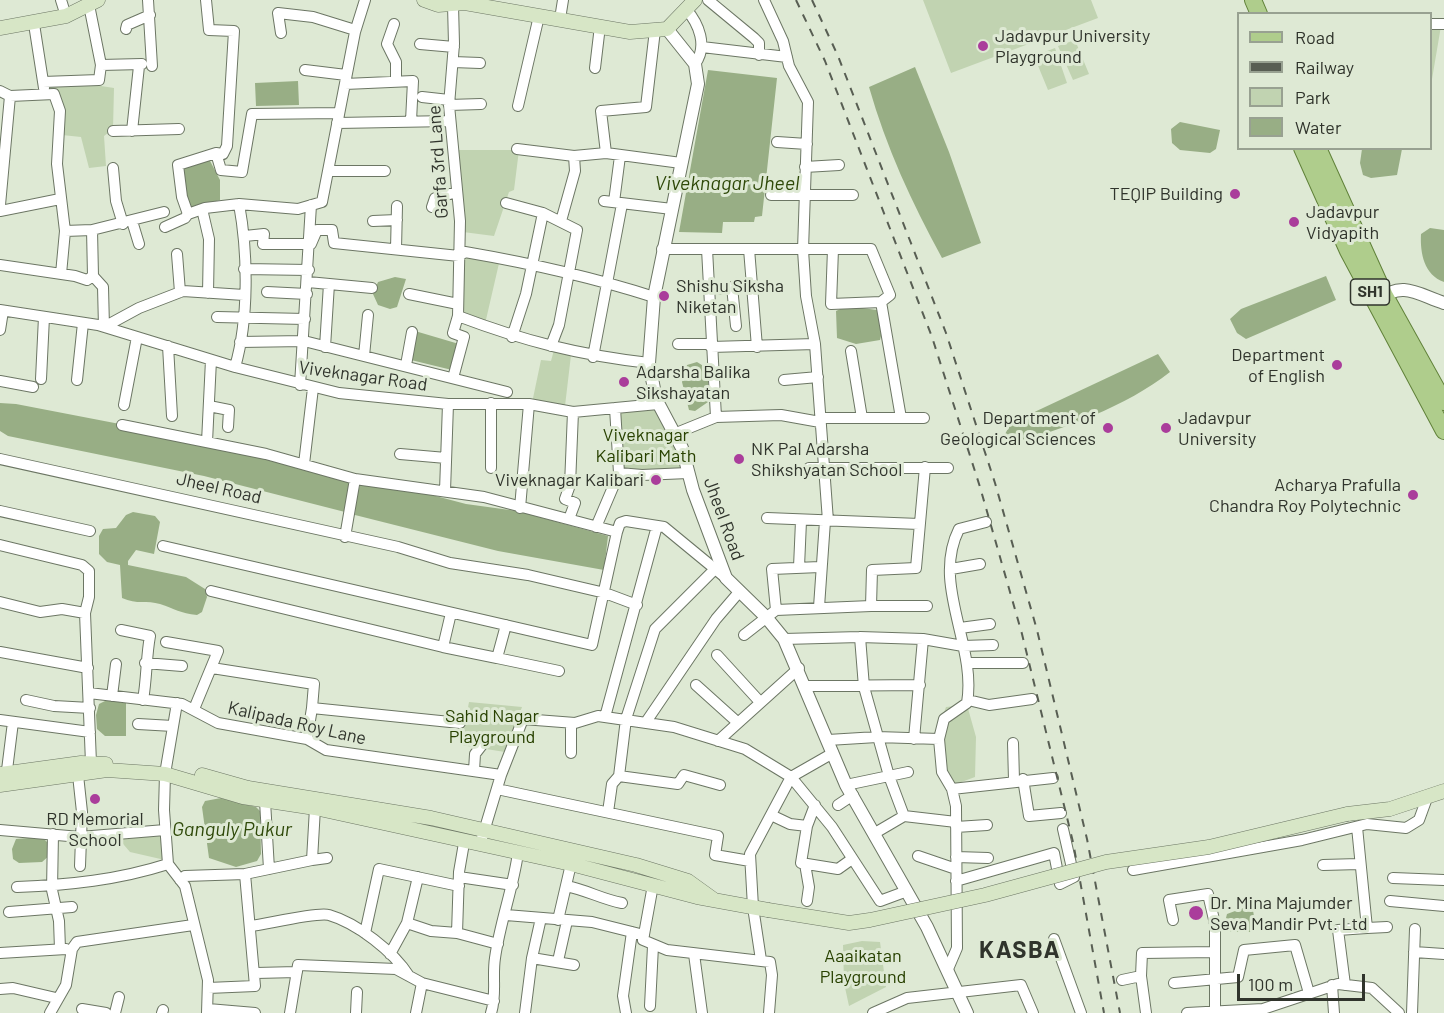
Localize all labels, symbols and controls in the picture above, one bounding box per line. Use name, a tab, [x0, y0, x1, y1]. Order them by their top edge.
legend	[1237, 12, 1432, 150]
place label: Jadavpur University Playground	[995, 25, 1150, 68]
text: Road	[1295, 26, 1335, 48]
marker: Jadavpur University Playground	[976, 39, 990, 53]
text: Railway	[1295, 56, 1354, 78]
text: Park	[1295, 86, 1330, 108]
street label: Garfa 3rd Lane	[423, 105, 453, 219]
text: Water	[1295, 116, 1342, 138]
water label: Viveknagar Jheel	[655, 171, 799, 195]
place label: TEQIP Building	[1109, 183, 1223, 205]
marker: TEQIP Building	[1228, 187, 1242, 201]
place label: Jadavpur Vidyapith	[1306, 201, 1379, 244]
marker: Jadavpur Vidyapith	[1287, 215, 1301, 229]
place label: Shishu Siksha Niketan	[676, 275, 784, 318]
road number: SH1	[1350, 279, 1390, 305]
marker: Shishu Siksha Niketan	[657, 289, 671, 303]
place label: Department of English	[1231, 344, 1325, 386]
street label: Viveknagar Road	[297, 356, 429, 396]
marker: Department of English	[1330, 358, 1344, 372]
place label: Adarsha Balika Sikshayatan	[636, 361, 751, 404]
marker: Adarsha Balika Sikshayatan	[617, 375, 631, 389]
place label: Department of Geological Sciences	[940, 407, 1096, 450]
place label: Jadavpur University	[1178, 407, 1256, 450]
marker: Department of Geological Sciences	[1101, 421, 1115, 435]
marker: Jadavpur University	[1159, 421, 1173, 435]
park label: Viveknagar Kalibari Math	[596, 424, 696, 466]
place label: NK Pal Adarsha Shikshyatan School	[751, 438, 902, 480]
marker: NK Pal Adarsha Shikshyatan School	[732, 452, 746, 466]
street label: Jheel Road	[174, 468, 264, 508]
place label: Viveknagar Kalibari	[495, 469, 644, 491]
marker: Viveknagar Kalibari	[649, 473, 663, 487]
place label: Acharya Prafulla Chandra Roy Polytechnic	[1209, 474, 1401, 516]
street label: Jheel Road	[699, 475, 749, 563]
marker: Acharya Prafulla Chandra Roy Polytechnic	[1406, 488, 1420, 502]
street label: Kalipada Roy Lane	[226, 697, 368, 749]
park label: Sahid Nagar Playground	[445, 705, 539, 748]
marker: RD Memorial School	[88, 792, 102, 806]
place label: RD Memorial School	[46, 808, 144, 850]
water label: Ganguly Pukur	[172, 817, 292, 841]
place label: Dr. Mina Majumder Seva Mandir Pvt. Ltd	[1210, 892, 1368, 934]
marker: Dr. Mina Majumder Seva Mandir Pvt. Ltd	[1187, 904, 1205, 922]
district label: KASBA	[979, 936, 1061, 964]
park label: Aaaikatan Playground	[820, 945, 906, 988]
scale bar	[1240, 962, 1368, 1000]
text: 100 m	[1248, 973, 1293, 995]

